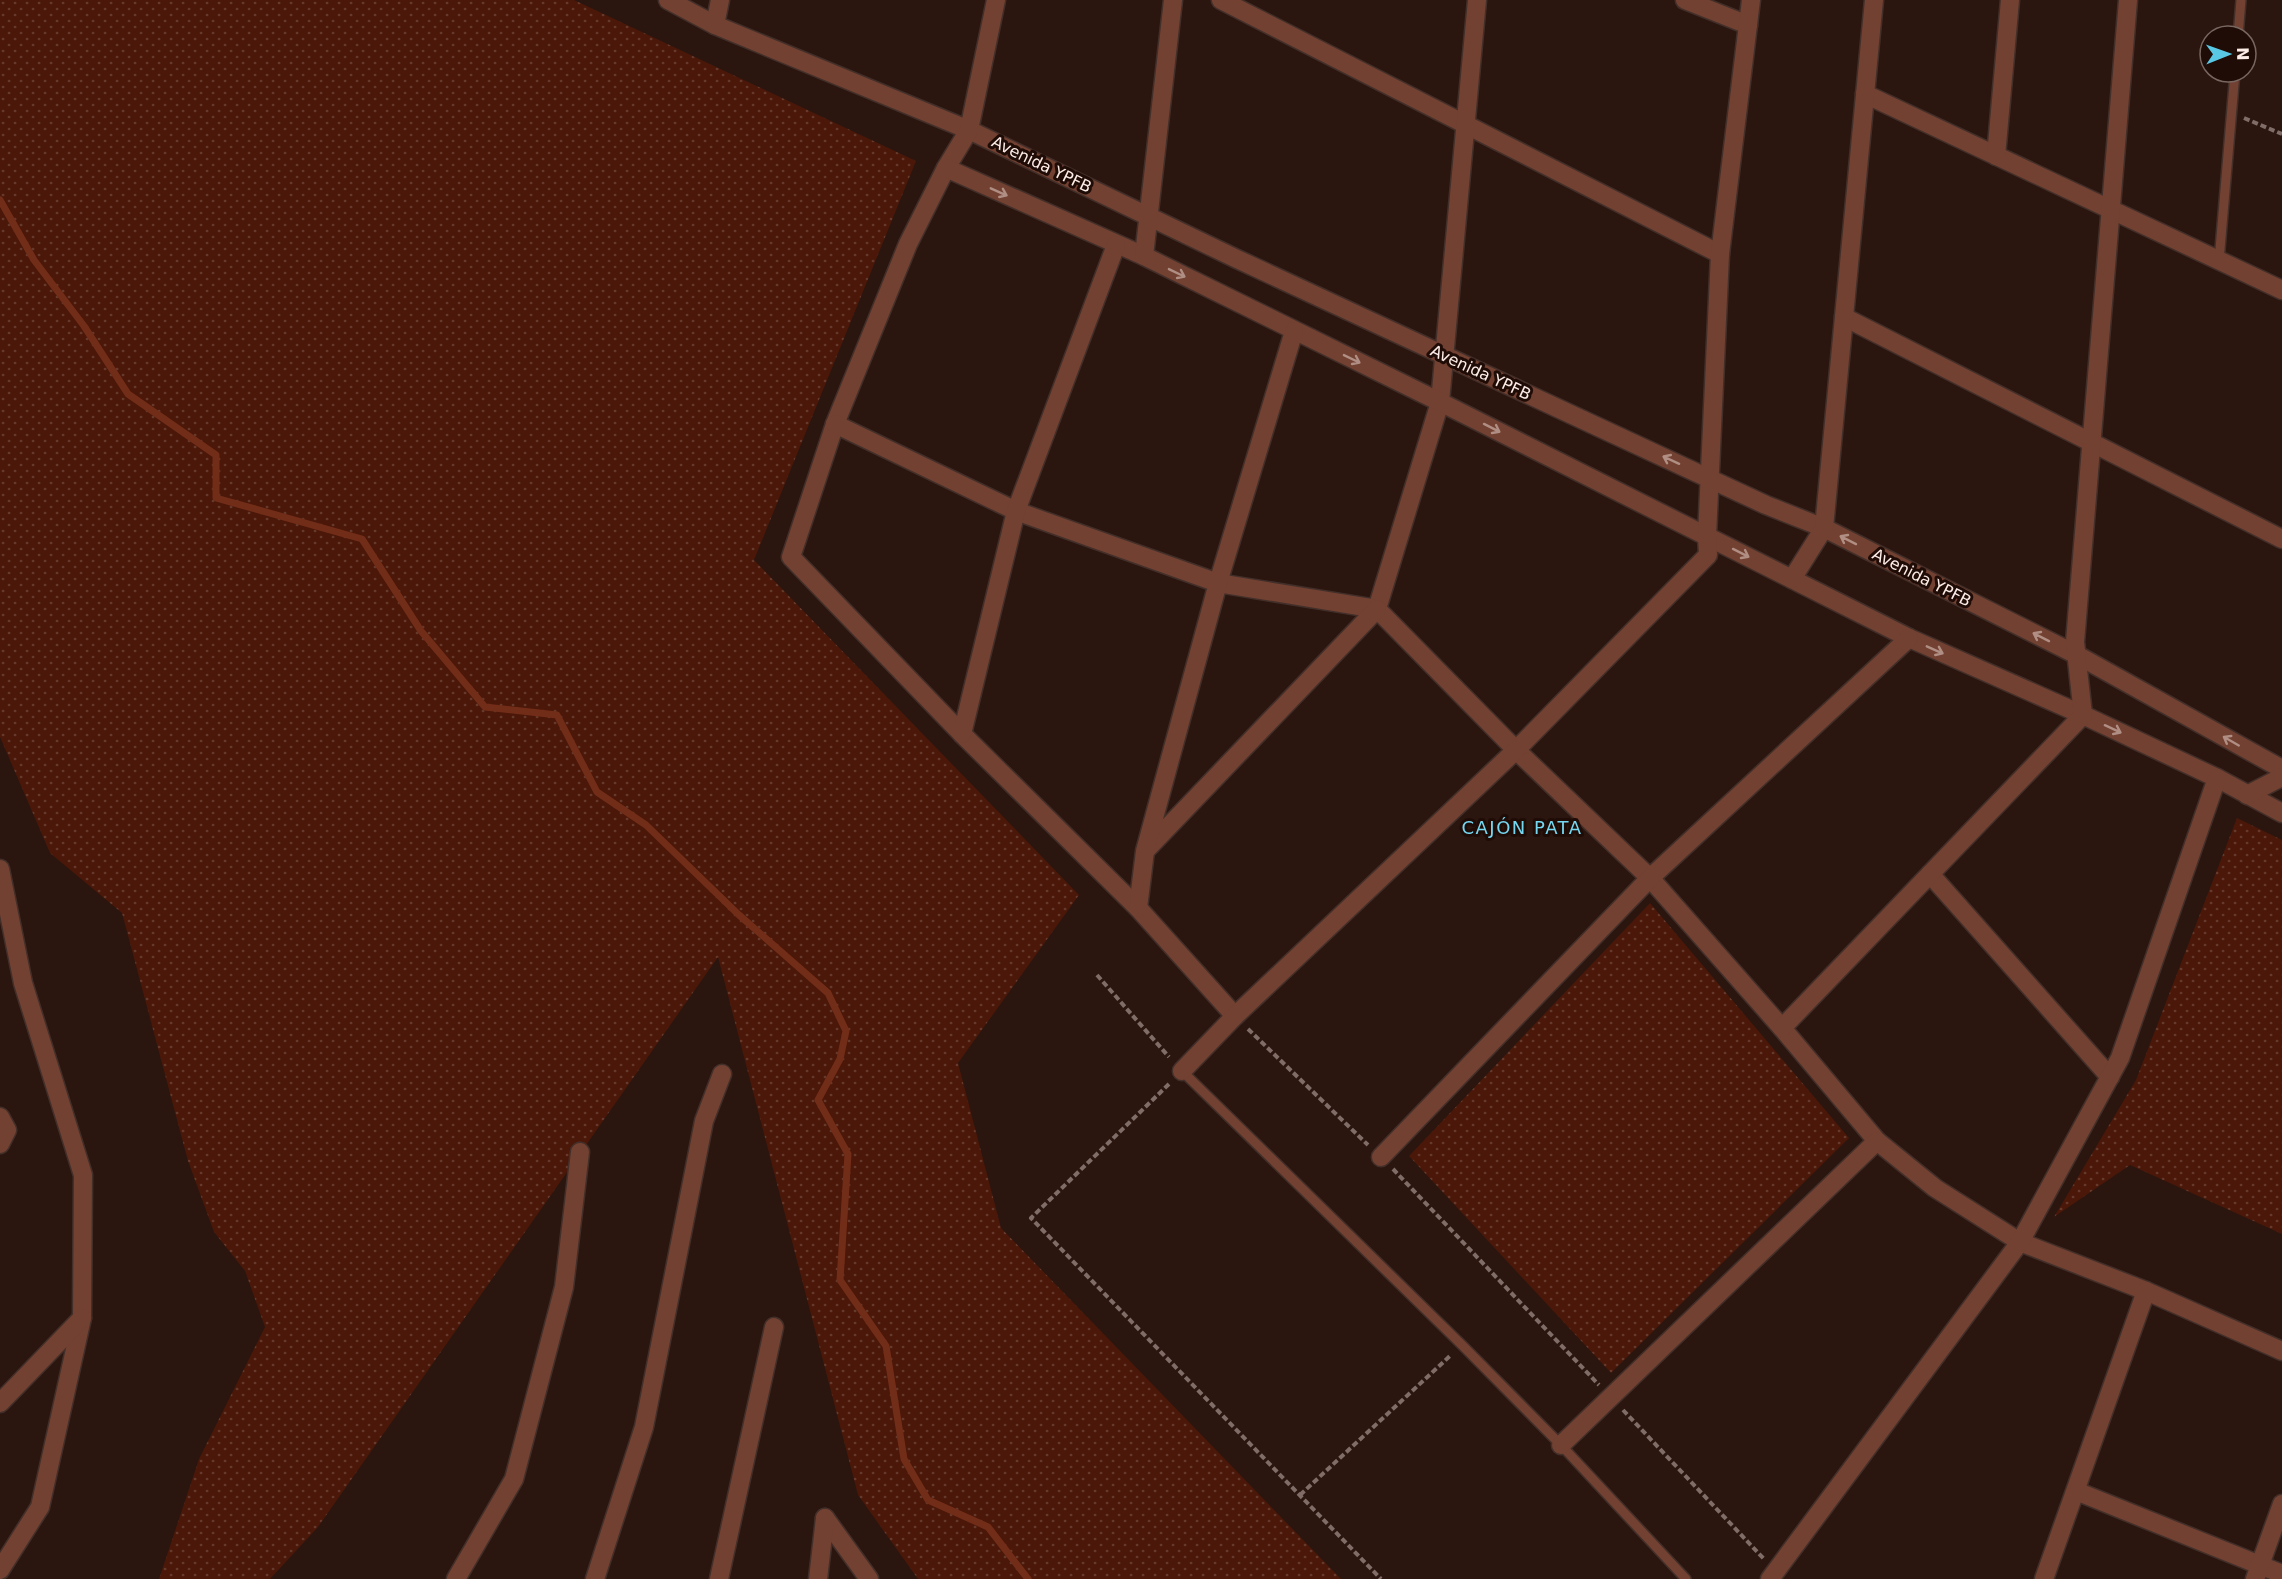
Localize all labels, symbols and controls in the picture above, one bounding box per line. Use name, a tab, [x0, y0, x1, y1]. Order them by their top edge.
north arrow	[2198, 24, 2258, 84]
text: N	[2233, 47, 2252, 61]
street label: Avenida YPFB	[989, 132, 1095, 197]
one-way arrow	[990, 187, 1008, 199]
one-way arrow	[1168, 267, 1186, 279]
street label: Avenida YPFB	[1428, 341, 1534, 404]
one-way arrow	[1343, 353, 1361, 365]
one-way arrow	[1483, 423, 1501, 434]
one-way arrow	[1662, 454, 1680, 466]
one-way arrow	[1840, 534, 1858, 546]
street label: Avenida YPFB	[1869, 544, 1974, 611]
one-way arrow	[1732, 548, 1750, 560]
one-way arrow	[2033, 631, 2051, 642]
one-way arrow	[1925, 644, 1943, 656]
one-way arrow	[2103, 724, 2121, 736]
one-way arrow	[2223, 735, 2240, 747]
district label: CAJÓN PATA	[1461, 817, 1583, 838]

